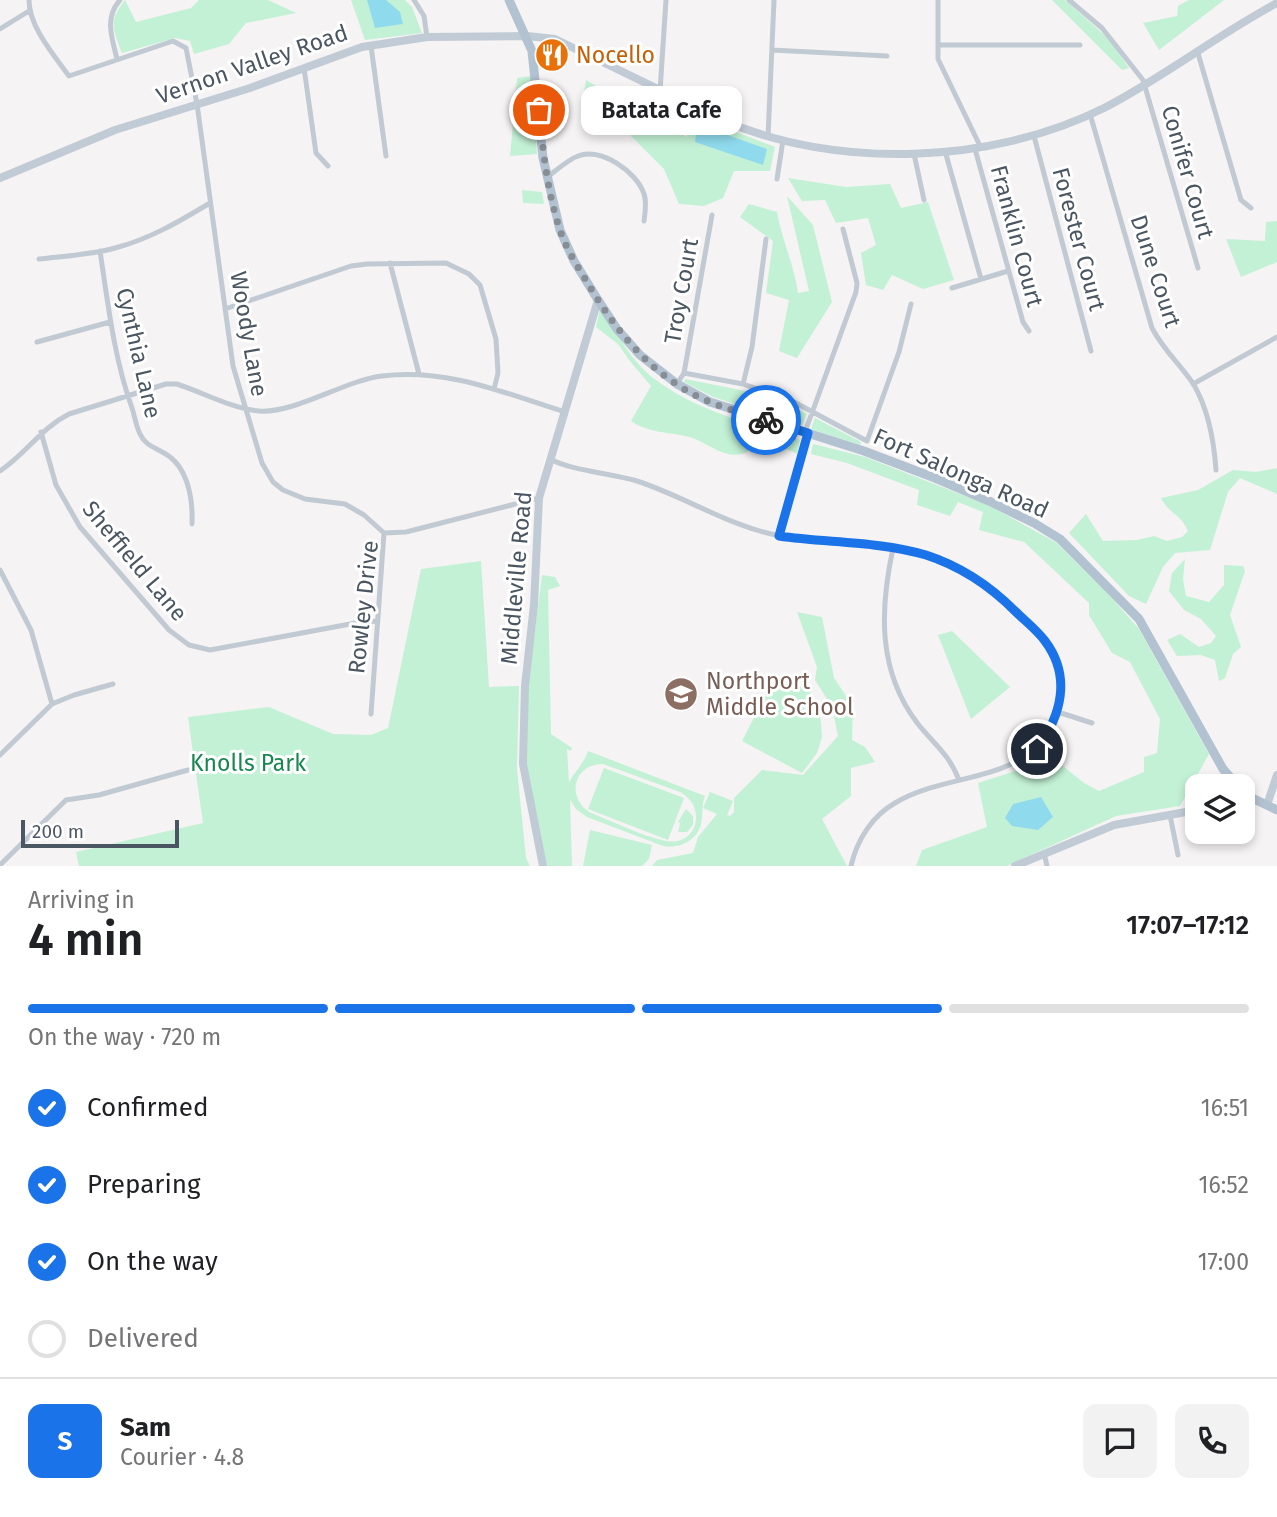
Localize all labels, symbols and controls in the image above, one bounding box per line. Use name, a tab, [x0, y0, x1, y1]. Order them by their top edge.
street label: Vernon Valley Road	[153, 18, 351, 110]
restaurant icon: Nocello	[533, 36, 571, 74]
place label: Nocello	[576, 41, 655, 69]
pin	[509, 80, 569, 140]
callout: Batata Cafe	[581, 86, 742, 134]
icon: bag	[520, 91, 558, 129]
text: Batata Cafe	[601, 96, 722, 124]
street label: Conifer Court	[1156, 102, 1221, 242]
street label: Franklin Court	[985, 162, 1050, 311]
street label: Forester Court	[1046, 164, 1112, 314]
street label: Dune Court	[1125, 211, 1188, 331]
street label: Troy Court	[658, 235, 704, 346]
street label: Woody Lane	[224, 269, 274, 399]
street label: Cynthia Lane	[110, 285, 168, 421]
courier	[731, 385, 801, 455]
icon: bike	[747, 401, 785, 439]
street label: Fort Salonga Road	[869, 422, 1053, 524]
street label: Middleville Road	[494, 490, 538, 666]
street label: Sheffield Lane	[77, 495, 193, 627]
street label: Rowley Drive	[342, 539, 384, 675]
place label: Northport Middle School	[706, 667, 854, 721]
school or university icon: Northport Middle School	[662, 675, 700, 713]
pin	[1007, 719, 1067, 779]
icon: home	[1018, 730, 1056, 768]
park label: Knolls Park	[190, 749, 306, 777]
map controls	[1185, 774, 1255, 844]
button: layers	[1185, 774, 1255, 844]
scale bar	[21, 817, 178, 849]
text: 200 m	[32, 820, 84, 843]
text: Arriving in	[28, 886, 135, 914]
text: 17:07–17:12	[1126, 910, 1249, 941]
text: 4 min	[28, 912, 143, 967]
text: On the way · 720 m	[28, 1023, 221, 1051]
icon: check	[28, 1089, 66, 1127]
text: Confirmed	[87, 1092, 208, 1123]
text: 16:51	[1201, 1094, 1249, 1122]
icon: check	[28, 1166, 66, 1204]
text: Preparing	[87, 1169, 200, 1200]
text: 16:52	[1199, 1171, 1249, 1199]
icon: check	[28, 1243, 66, 1281]
text: On the way	[87, 1246, 218, 1277]
text: 17:00	[1198, 1248, 1249, 1276]
text: Delivered	[87, 1323, 199, 1354]
button: chat	[1083, 1404, 1157, 1478]
button: phone	[1175, 1404, 1249, 1478]
text: Sam	[120, 1412, 171, 1443]
text: S	[58, 1426, 72, 1457]
text: Courier · 4.8	[120, 1443, 244, 1471]

